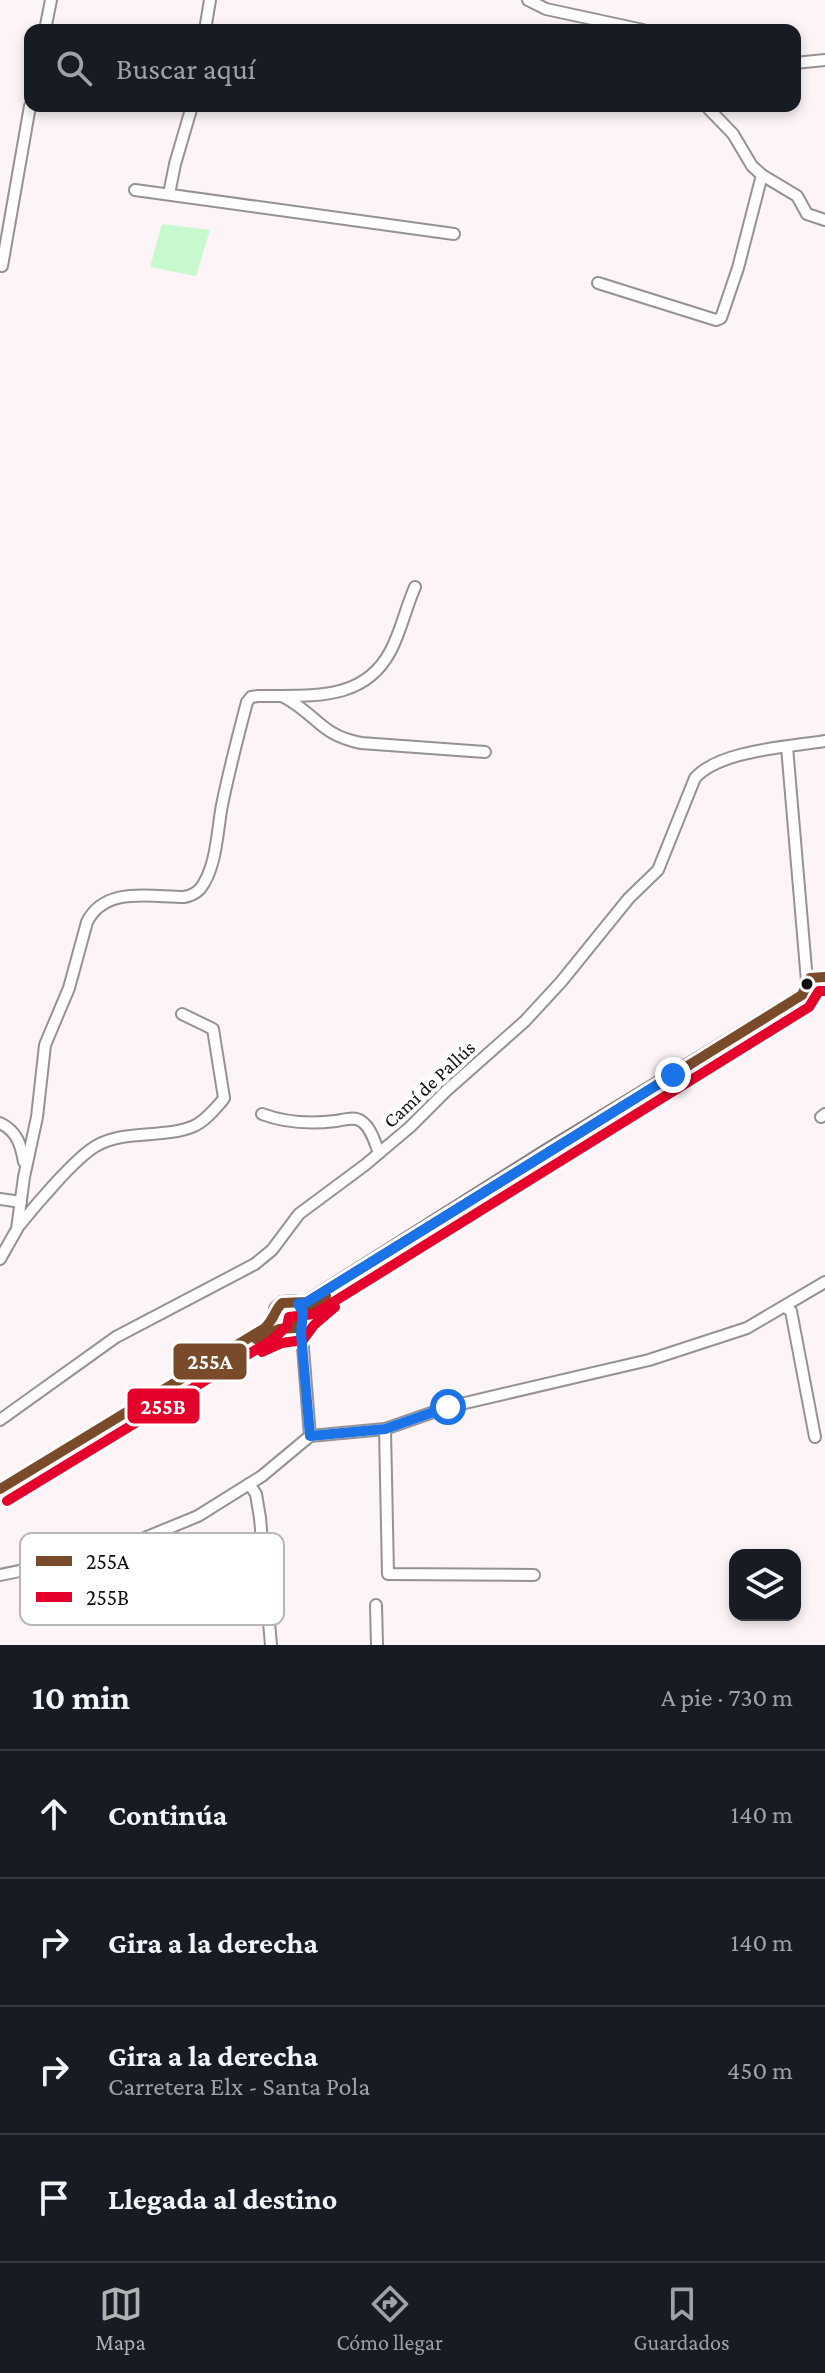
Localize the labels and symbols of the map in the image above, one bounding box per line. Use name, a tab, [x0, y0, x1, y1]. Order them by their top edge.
unlabelled marker	[799, 976, 815, 992]
street label: Camí de Pallús	[379, 1036, 479, 1132]
route end	[655, 1057, 691, 1093]
line badge: 255A	[172, 1342, 248, 1381]
text: 255A	[187, 1349, 234, 1374]
line badge: 255B	[126, 1387, 201, 1425]
route start	[430, 1389, 466, 1425]
text: 255B	[140, 1394, 186, 1419]
legend	[20, 1533, 284, 1625]
text: 255A	[86, 1549, 130, 1574]
text: 255B	[86, 1585, 129, 1610]

